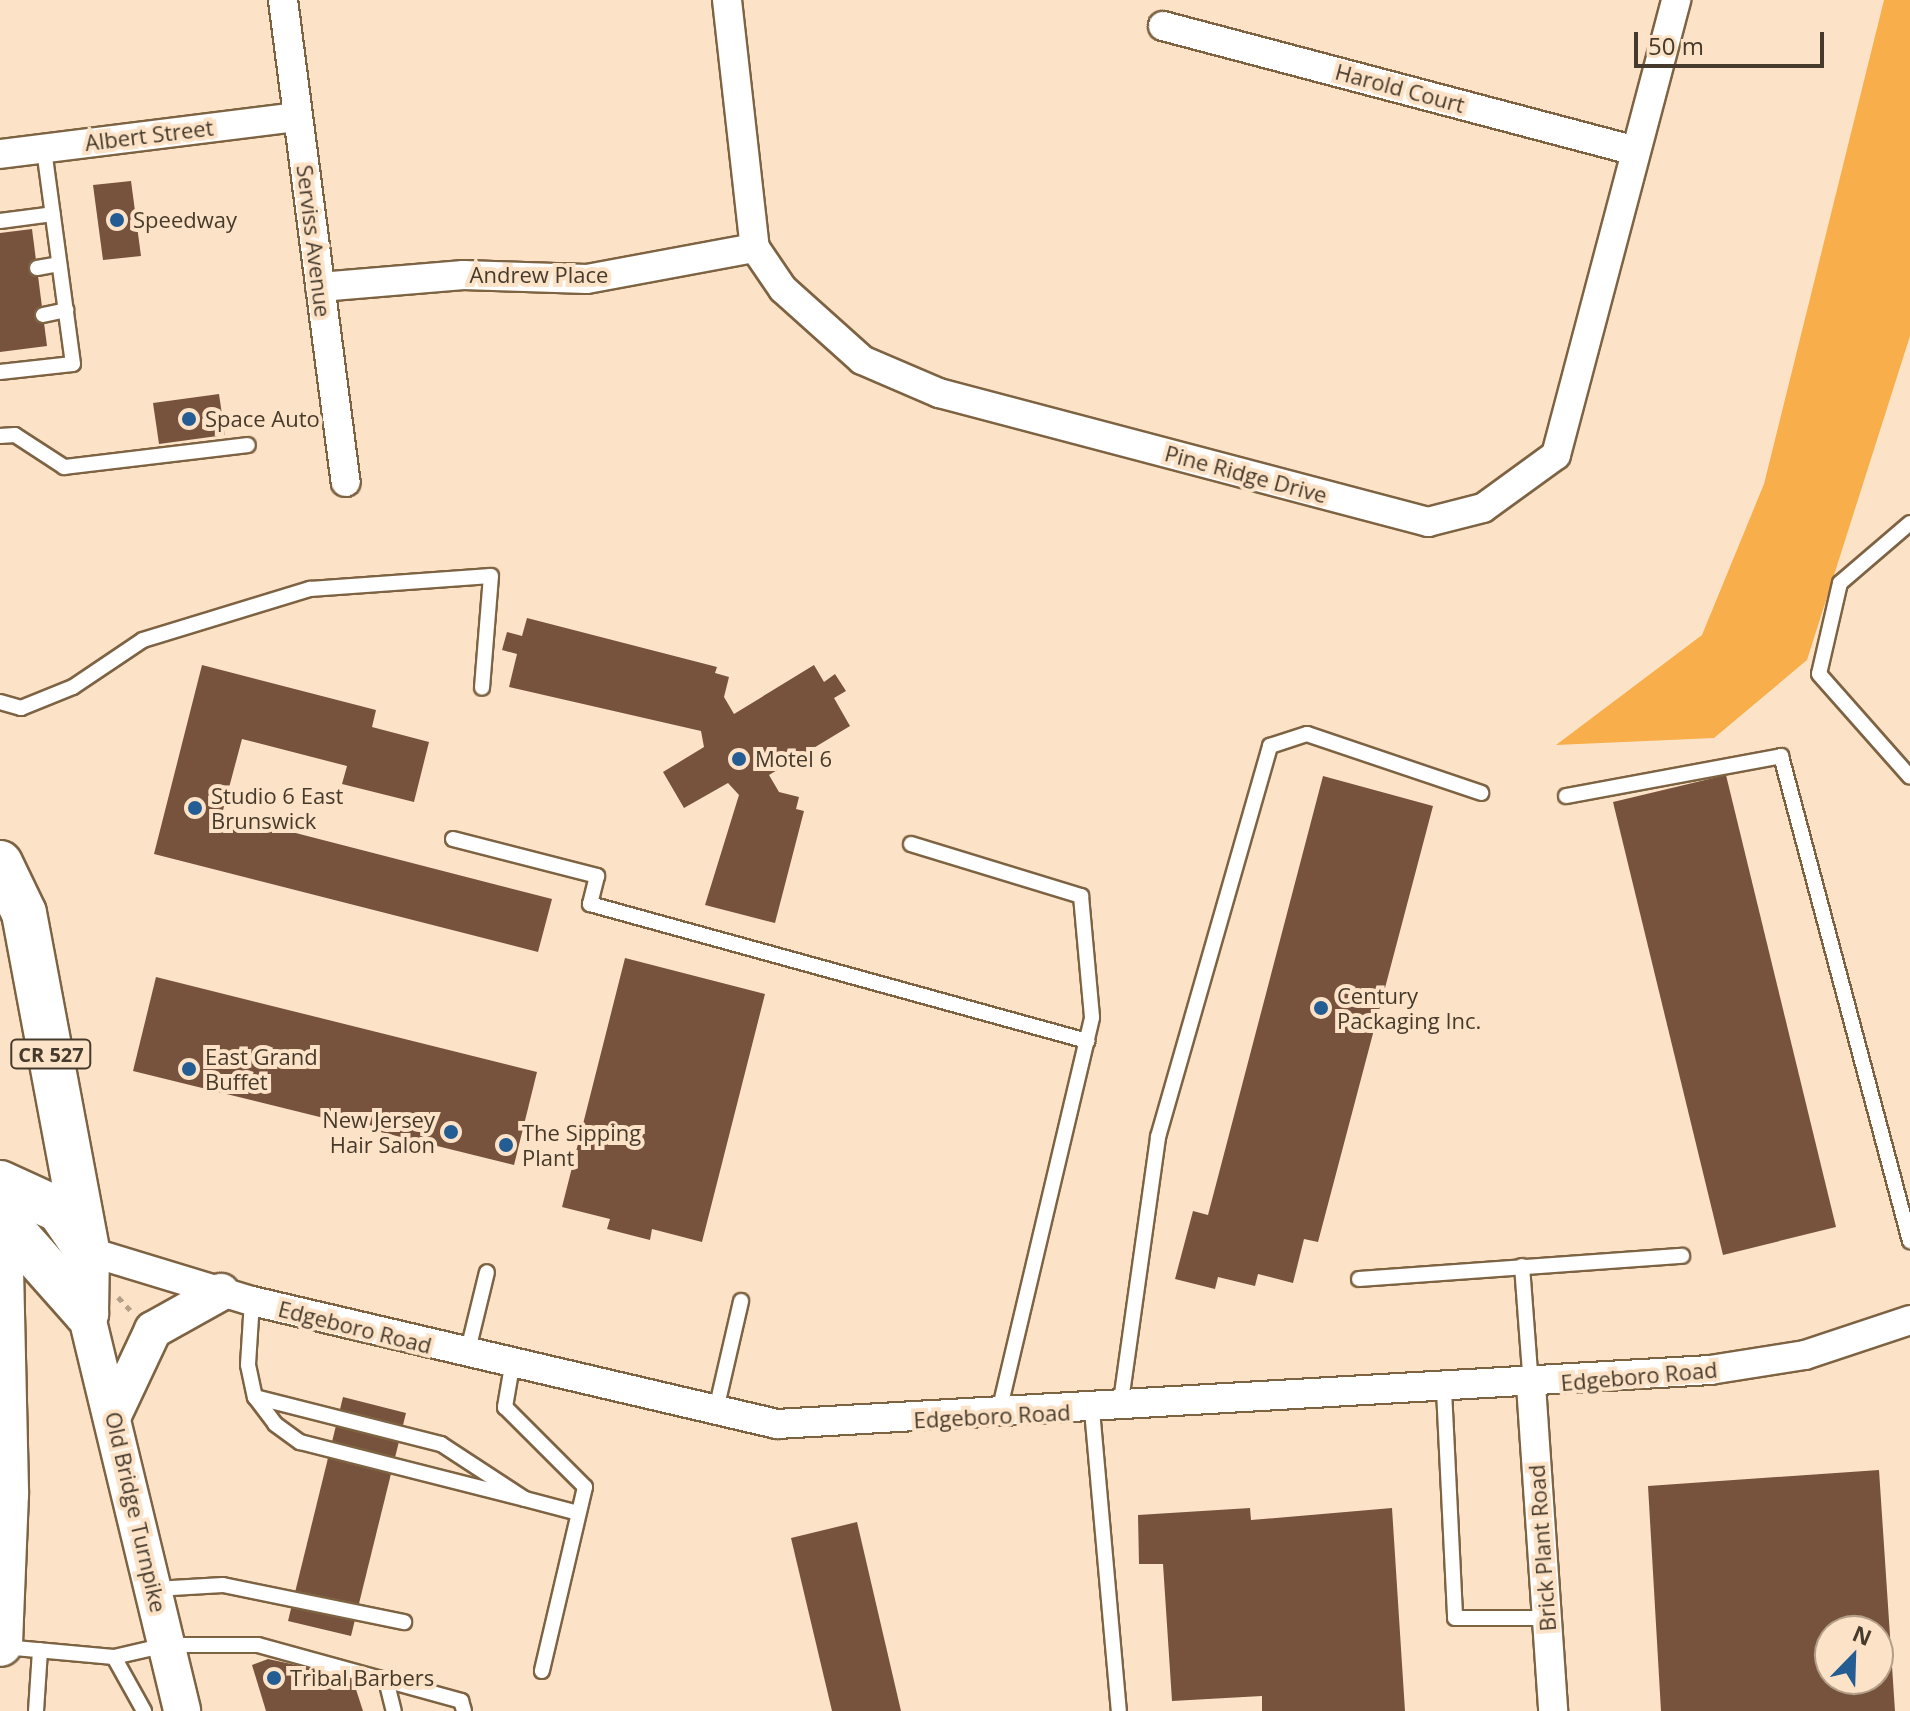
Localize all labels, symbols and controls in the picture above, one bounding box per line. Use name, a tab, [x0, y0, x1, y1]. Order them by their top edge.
scale bar	[1638, 16, 1828, 66]
text: 50 m	[1648, 29, 1704, 62]
street label: Harold Court	[1332, 58, 1468, 118]
street label: Albert Street	[83, 114, 215, 156]
street label: Serviss Avenue	[292, 163, 336, 319]
place label: Speedway	[133, 207, 237, 233]
marker: Speedway	[108, 211, 126, 229]
street label: Andrew Place	[470, 262, 608, 288]
place label: Space Auto	[205, 406, 320, 432]
marker: Space Auto	[180, 410, 198, 428]
street label: Pine Ridge Drive	[1162, 440, 1330, 508]
place label: Motel 6	[755, 746, 832, 772]
marker: Motel 6	[730, 750, 748, 768]
place label: Studio 6 East Brunswick	[211, 782, 343, 834]
marker: Studio 6 East Brunswick	[186, 799, 204, 817]
place label: Century Packaging Inc.	[1337, 982, 1481, 1034]
marker: Century Packaging Inc.	[1312, 999, 1330, 1017]
road number: CR 527	[9, 1038, 93, 1070]
place label: East Grand Buffet	[205, 1043, 318, 1094]
marker: East Grand Buffet	[180, 1060, 198, 1078]
place label: New Jersey Hair Salon	[322, 1106, 435, 1158]
place label: The Sipping Plant	[522, 1119, 641, 1170]
marker: New Jersey Hair Salon	[442, 1123, 460, 1141]
marker: The Sipping Plant	[497, 1136, 515, 1154]
street label: Edgeboro Road	[276, 1295, 434, 1359]
street label: Edgeboro Road	[1560, 1356, 1718, 1396]
street label: Edgeboro Road	[913, 1399, 1071, 1433]
street label: Old Bridge Turnpike	[100, 1409, 172, 1615]
street label: Brick Plant Road	[1523, 1464, 1561, 1632]
north arrow	[1814, 1615, 1894, 1695]
text: N	[1848, 1617, 1877, 1652]
place label: Tribal Barbers	[290, 1665, 434, 1691]
marker: Tribal Barbers	[265, 1669, 283, 1687]

